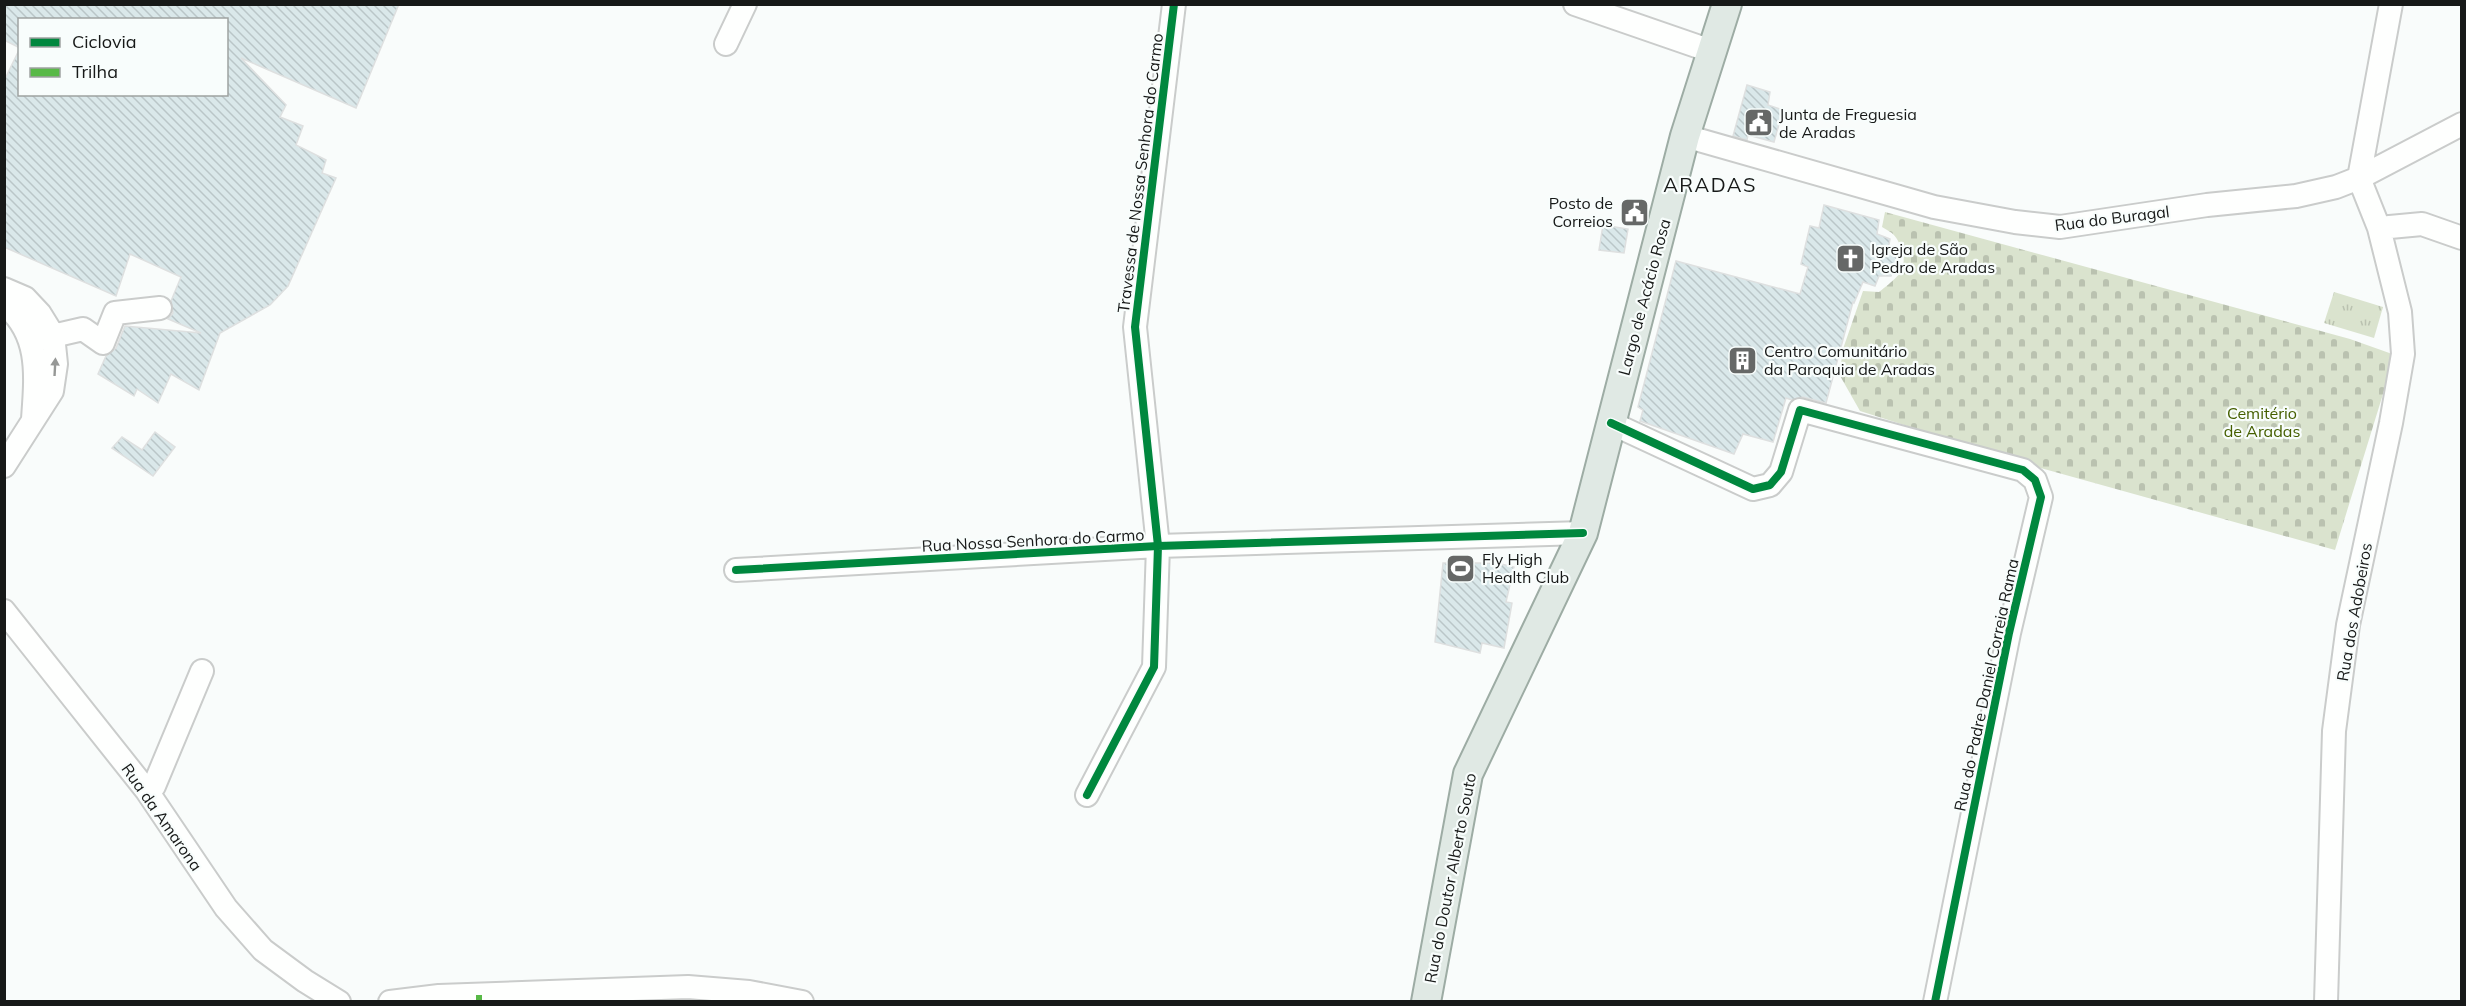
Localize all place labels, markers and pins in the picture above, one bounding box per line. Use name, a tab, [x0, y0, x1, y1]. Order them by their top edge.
place label: Junta de Freguesia de Aradas	[1779, 104, 1917, 142]
public building icon: Junta de Freguesia de Aradas	[1742, 107, 1774, 139]
place label: Posto de Correios	[1549, 193, 1613, 231]
public building icon: Posto de Correios	[1618, 196, 1650, 228]
place label: Igreja de São Pedro de Aradas	[1871, 239, 1995, 277]
church icon: Igreja de São Pedro de Aradas	[1834, 242, 1866, 274]
place label: Centro Comunitário da Paroquia de Aradas	[1764, 341, 1935, 379]
building icon: Centro Comunitário da Paroquia de Aradas	[1727, 344, 1759, 376]
place label: Fly High Health Club	[1482, 549, 1569, 587]
sports icon: Fly High Health Club	[1445, 552, 1477, 584]

